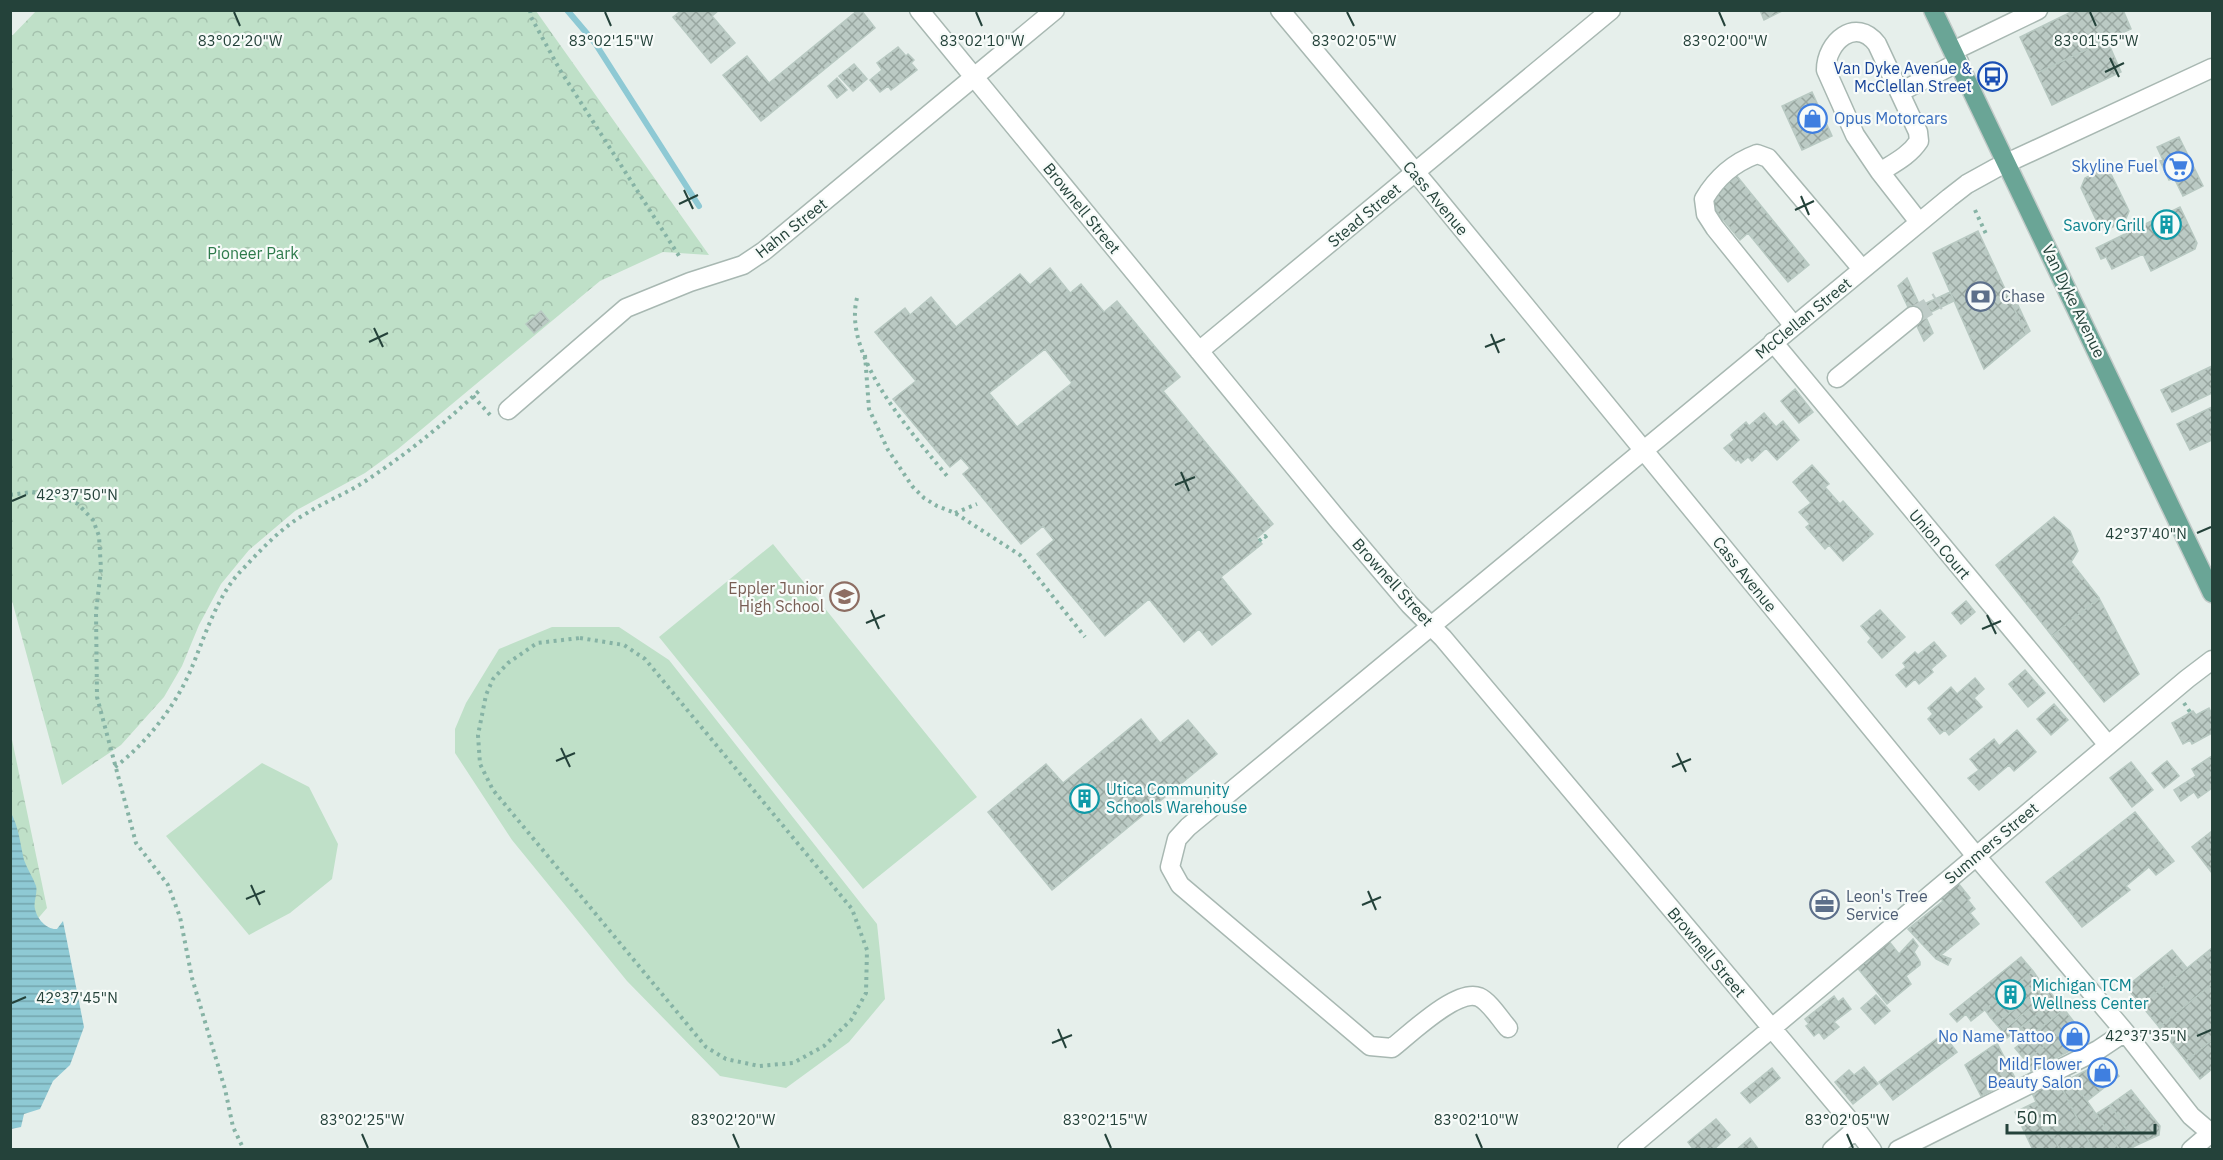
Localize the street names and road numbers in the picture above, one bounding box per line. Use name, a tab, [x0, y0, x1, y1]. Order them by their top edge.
street label: Cass Avenue	[1399, 157, 1473, 240]
street label: Brownell Street	[1039, 158, 1125, 258]
street label: Stead Street	[1323, 179, 1405, 251]
street label: Hahn Street	[751, 194, 831, 262]
street label: Van Dyke Avenue	[2038, 241, 2110, 361]
street label: McClellan Street	[1751, 273, 1855, 363]
street label: Union Court	[1905, 505, 1975, 583]
street label: Cass Avenue	[1709, 532, 1782, 616]
street label: Brownell Street	[1348, 534, 1438, 630]
street label: Summers Street	[1940, 798, 2042, 888]
street label: Brownell Street	[1663, 903, 1751, 1001]

